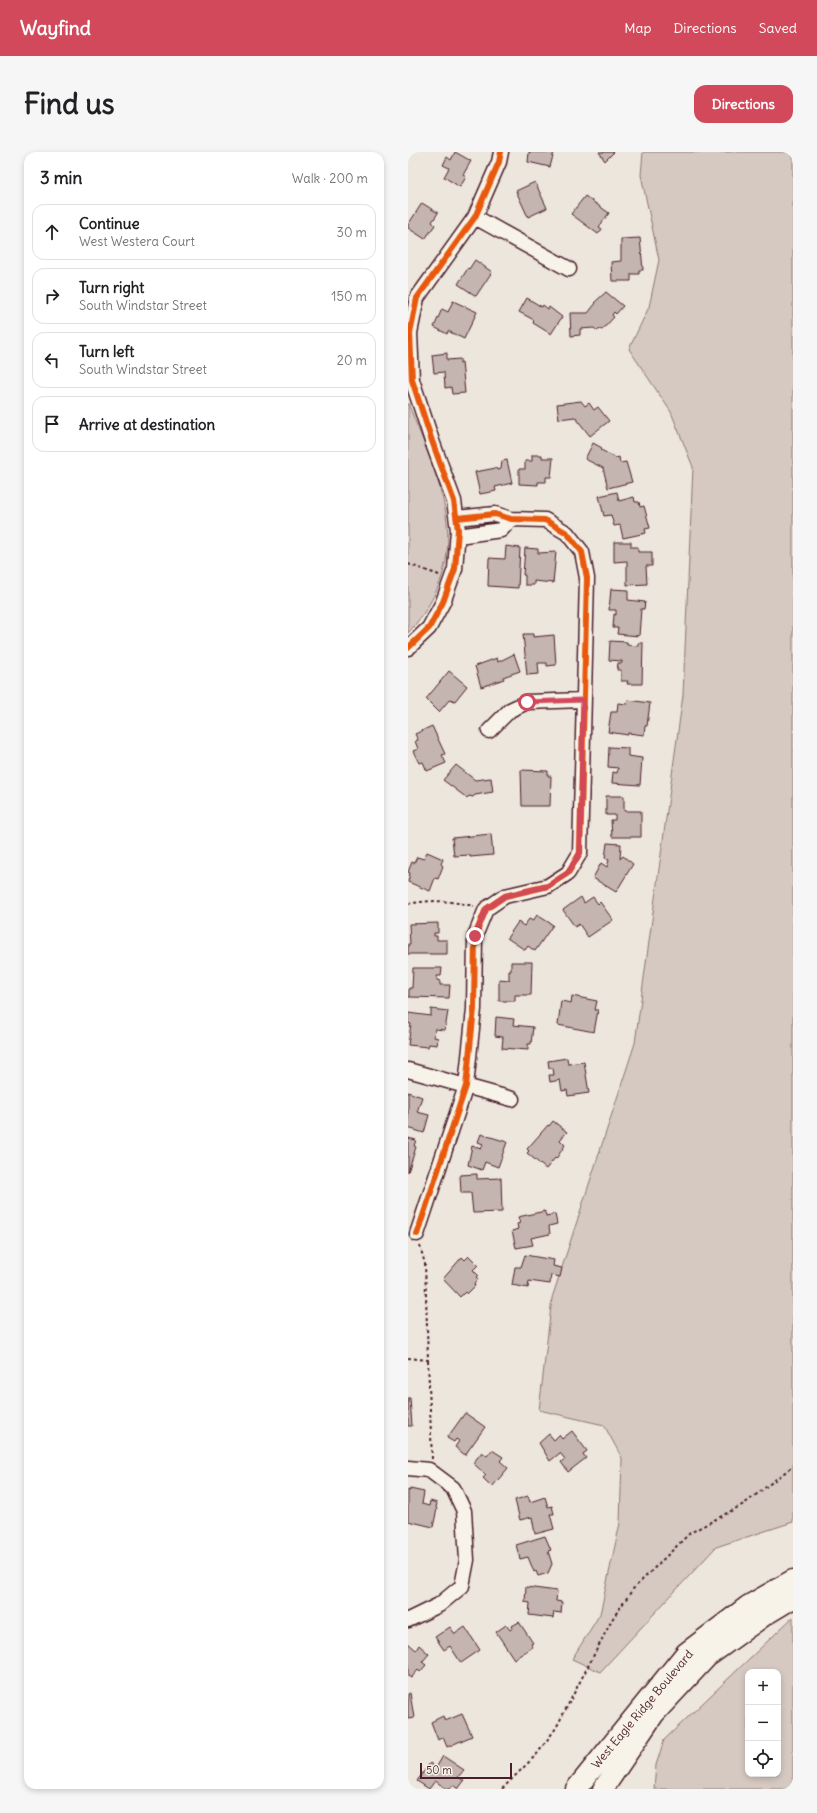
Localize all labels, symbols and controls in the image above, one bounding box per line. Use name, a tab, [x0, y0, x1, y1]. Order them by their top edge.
text: Wayfind	[20, 16, 91, 40]
text: Map	[624, 19, 651, 37]
text: Directions	[673, 19, 737, 37]
text: Saved	[759, 19, 797, 37]
button: Directions	[694, 85, 793, 123]
text: Find us	[24, 86, 115, 122]
text: 3 min	[40, 167, 82, 189]
text: Walk · 200 m	[292, 170, 368, 187]
text: Continue	[79, 214, 140, 233]
icon: ahead	[41, 221, 63, 243]
text: 30 m	[337, 224, 367, 241]
text: West Westera Court	[79, 233, 195, 250]
text: Turn right	[79, 278, 144, 297]
icon: right	[41, 285, 63, 307]
text: 150 m	[331, 288, 367, 305]
text: South Windstar Street	[79, 297, 207, 314]
text: Turn left	[79, 342, 134, 361]
icon: left	[41, 349, 63, 371]
text: 20 m	[337, 352, 367, 369]
text: South Windstar Street	[79, 361, 207, 378]
icon: arrive	[41, 413, 63, 435]
text: Arrive at destination	[79, 415, 215, 434]
route start	[518, 693, 536, 711]
route end	[466, 927, 484, 945]
street label: West Eagle Ridge Boulevard	[588, 1647, 696, 1771]
map controls	[745, 1669, 781, 1777]
button: +	[745, 1669, 781, 1705]
button: −	[745, 1705, 781, 1741]
button: locate	[745, 1741, 781, 1777]
scale bar	[420, 1761, 512, 1780]
text: 50 m	[426, 1763, 452, 1777]

